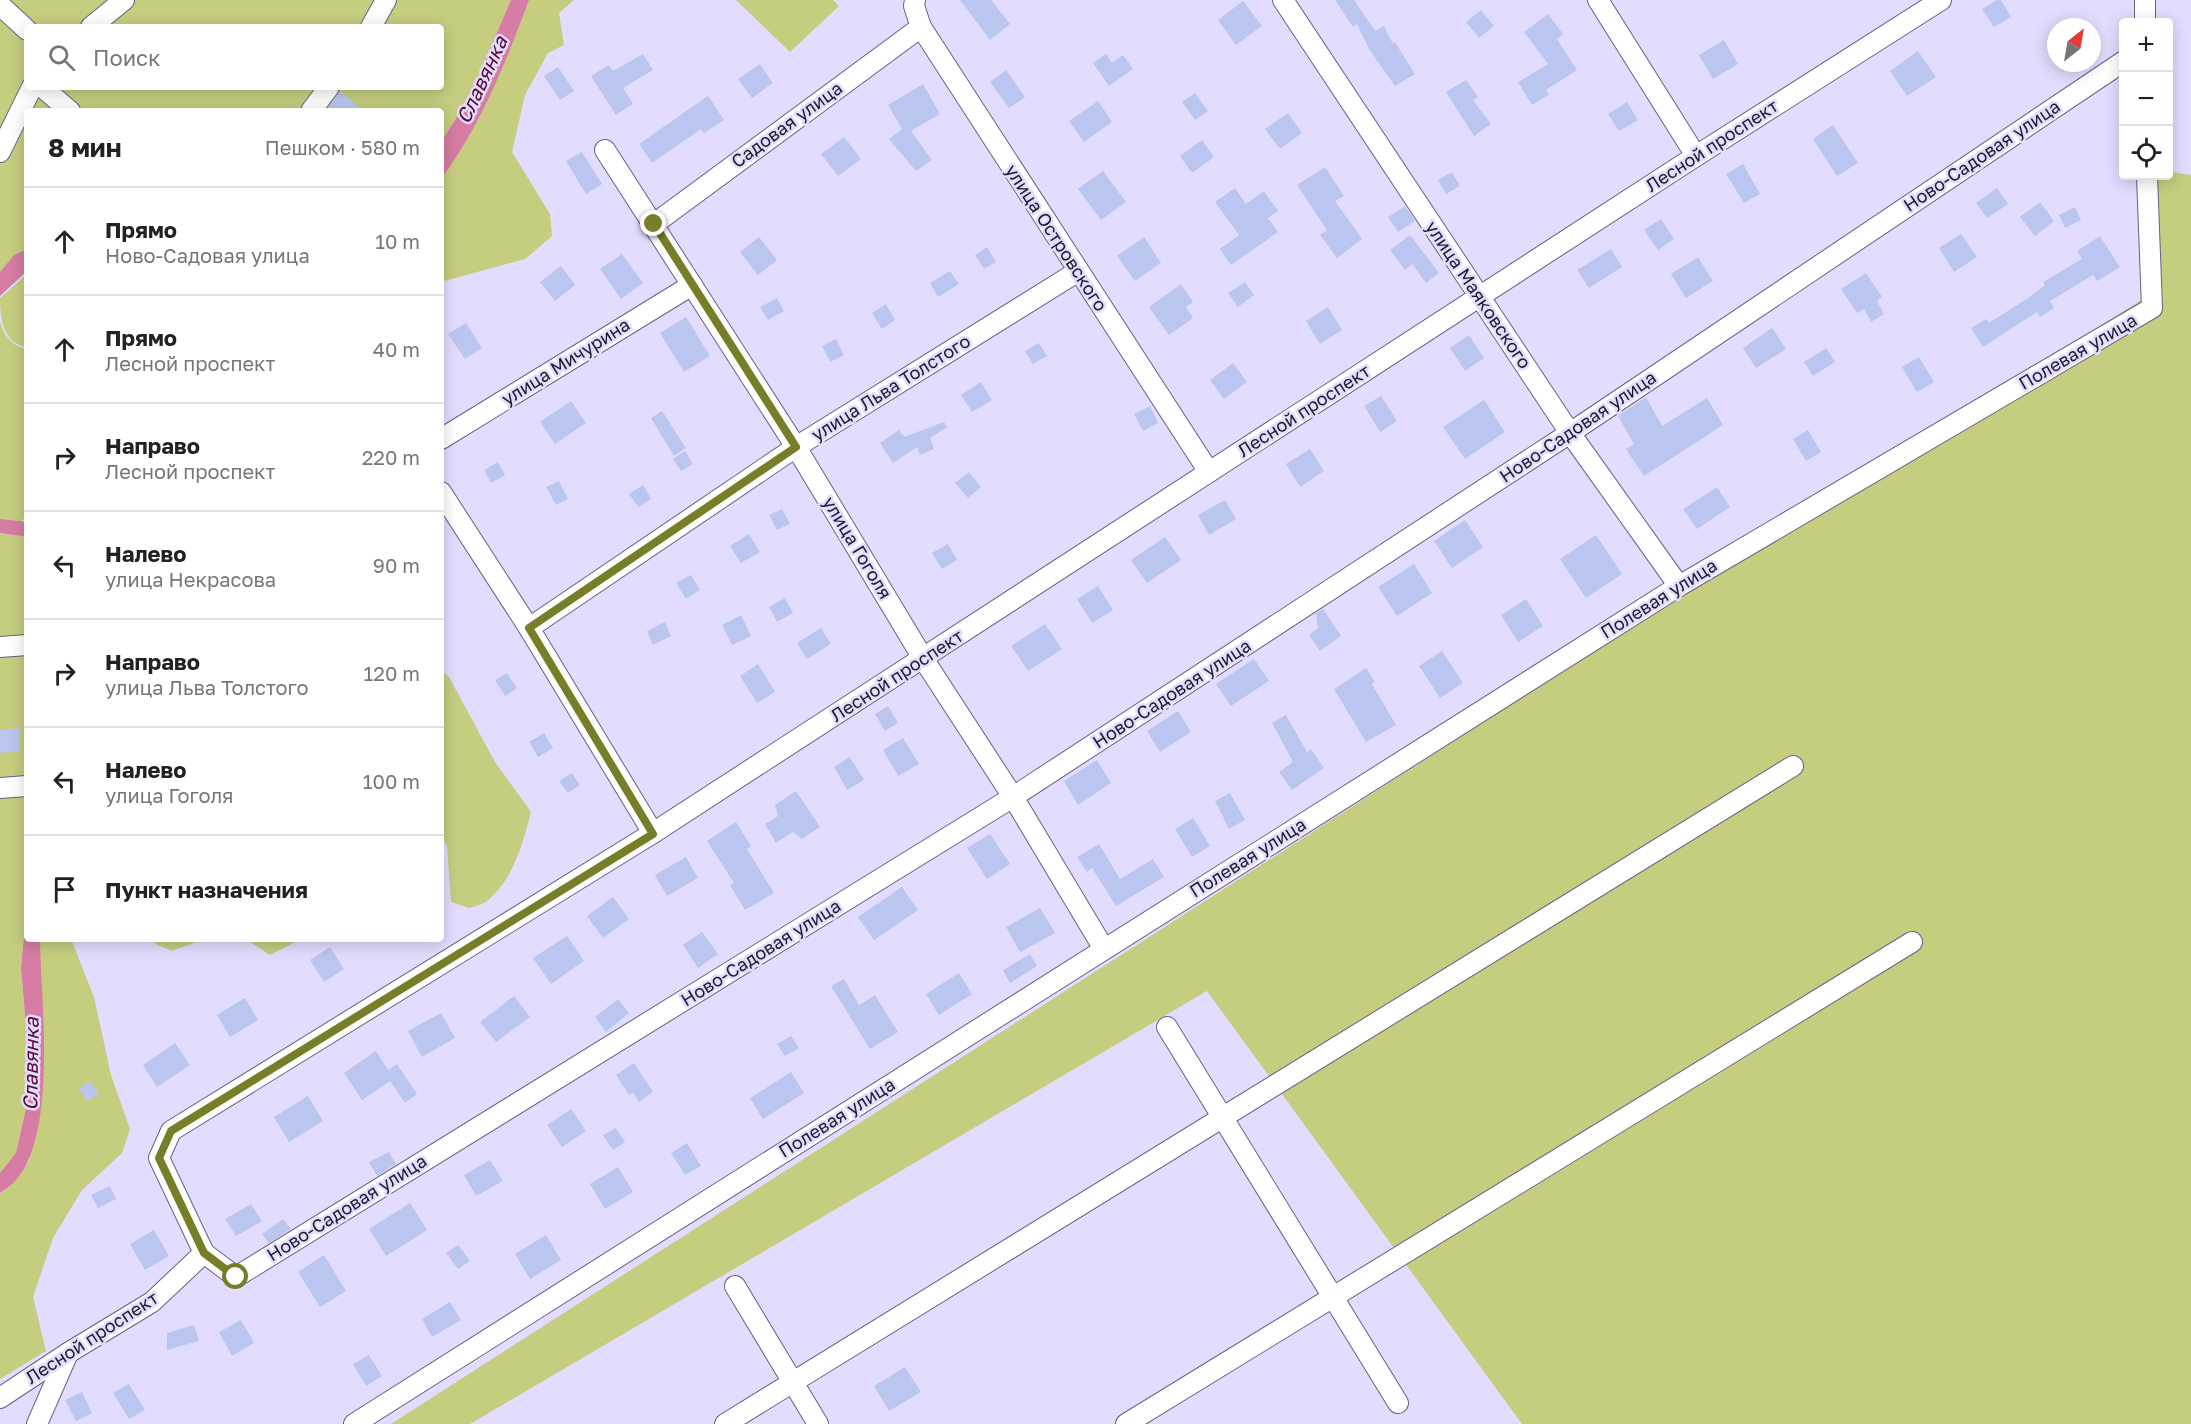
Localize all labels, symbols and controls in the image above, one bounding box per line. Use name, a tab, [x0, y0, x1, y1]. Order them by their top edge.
north arrow	[2047, 18, 2101, 72]
map controls	[2119, 18, 2173, 180]
button: +	[2119, 18, 2173, 72]
search box	[24, 24, 444, 90]
water label: Славянка	[450, 32, 512, 127]
icon: search	[45, 41, 78, 74]
text: Поиск	[93, 44, 161, 71]
button: −	[2119, 72, 2173, 126]
street label: Садовая улица	[727, 77, 846, 172]
street label: Лесной проспект	[1641, 94, 1782, 196]
street label: Ново-Садовая улица	[1899, 95, 2064, 216]
button: locate	[2119, 126, 2173, 180]
text: 8 мин	[48, 132, 122, 163]
text: Пешком · 580 m	[265, 135, 420, 159]
street label: улица Островского	[1001, 160, 1113, 315]
route end	[640, 210, 666, 236]
text: Прямо	[105, 216, 177, 243]
street label: улица Маяковского	[1421, 216, 1536, 373]
icon: ahead	[48, 225, 81, 258]
text: 10 m	[375, 229, 420, 253]
text: Ново-Садовая улица	[105, 243, 310, 267]
street label: Полевая улица	[2014, 308, 2141, 394]
street label: улица Мичурина	[497, 313, 634, 409]
text: Прямо	[105, 324, 177, 351]
street label: улица Льва Толстого	[807, 329, 974, 445]
icon: ahead	[48, 333, 81, 366]
text: 40 m	[373, 337, 420, 361]
text: Лесной проспект	[105, 351, 275, 375]
street label: Лесной проспект	[1233, 359, 1374, 461]
street label: Ново-Садовая улица	[1495, 366, 1660, 487]
text: Направо	[105, 432, 200, 459]
icon: right	[48, 441, 81, 474]
text: 220 m	[362, 445, 420, 469]
text: Лесной проспект	[105, 459, 275, 483]
street label: улица Гоголя	[819, 492, 897, 603]
text: Налево	[105, 540, 187, 567]
icon: left	[48, 549, 81, 582]
text: 90 m	[373, 553, 420, 577]
street label: Полевая улица	[1596, 554, 1721, 643]
text: улица Некрасова	[105, 567, 276, 591]
street label: Лесной проспект	[826, 624, 967, 726]
street label: Ново-Садовая улица	[1088, 634, 1255, 753]
text: Направо	[105, 648, 200, 675]
icon: right	[48, 657, 81, 690]
text: 120 m	[364, 661, 420, 685]
text: улица Льва Толстого	[105, 675, 309, 699]
text: Налево	[105, 756, 187, 783]
icon: left	[48, 765, 81, 798]
text: 100 m	[363, 769, 420, 793]
text: улица Гоголя	[105, 783, 234, 807]
street label: Полевая улица	[1185, 813, 1310, 902]
icon: arrive	[48, 873, 81, 906]
text: Пункт назначения	[105, 876, 308, 903]
street label: Ново-Садовая улица	[677, 894, 844, 1010]
water label: Славянка	[17, 1016, 43, 1111]
street label: Полевая улица	[774, 1073, 899, 1162]
street label: Ново-Садовая улица	[263, 1149, 430, 1265]
route start	[222, 1263, 248, 1289]
street label: Лесной проспект	[21, 1286, 162, 1388]

